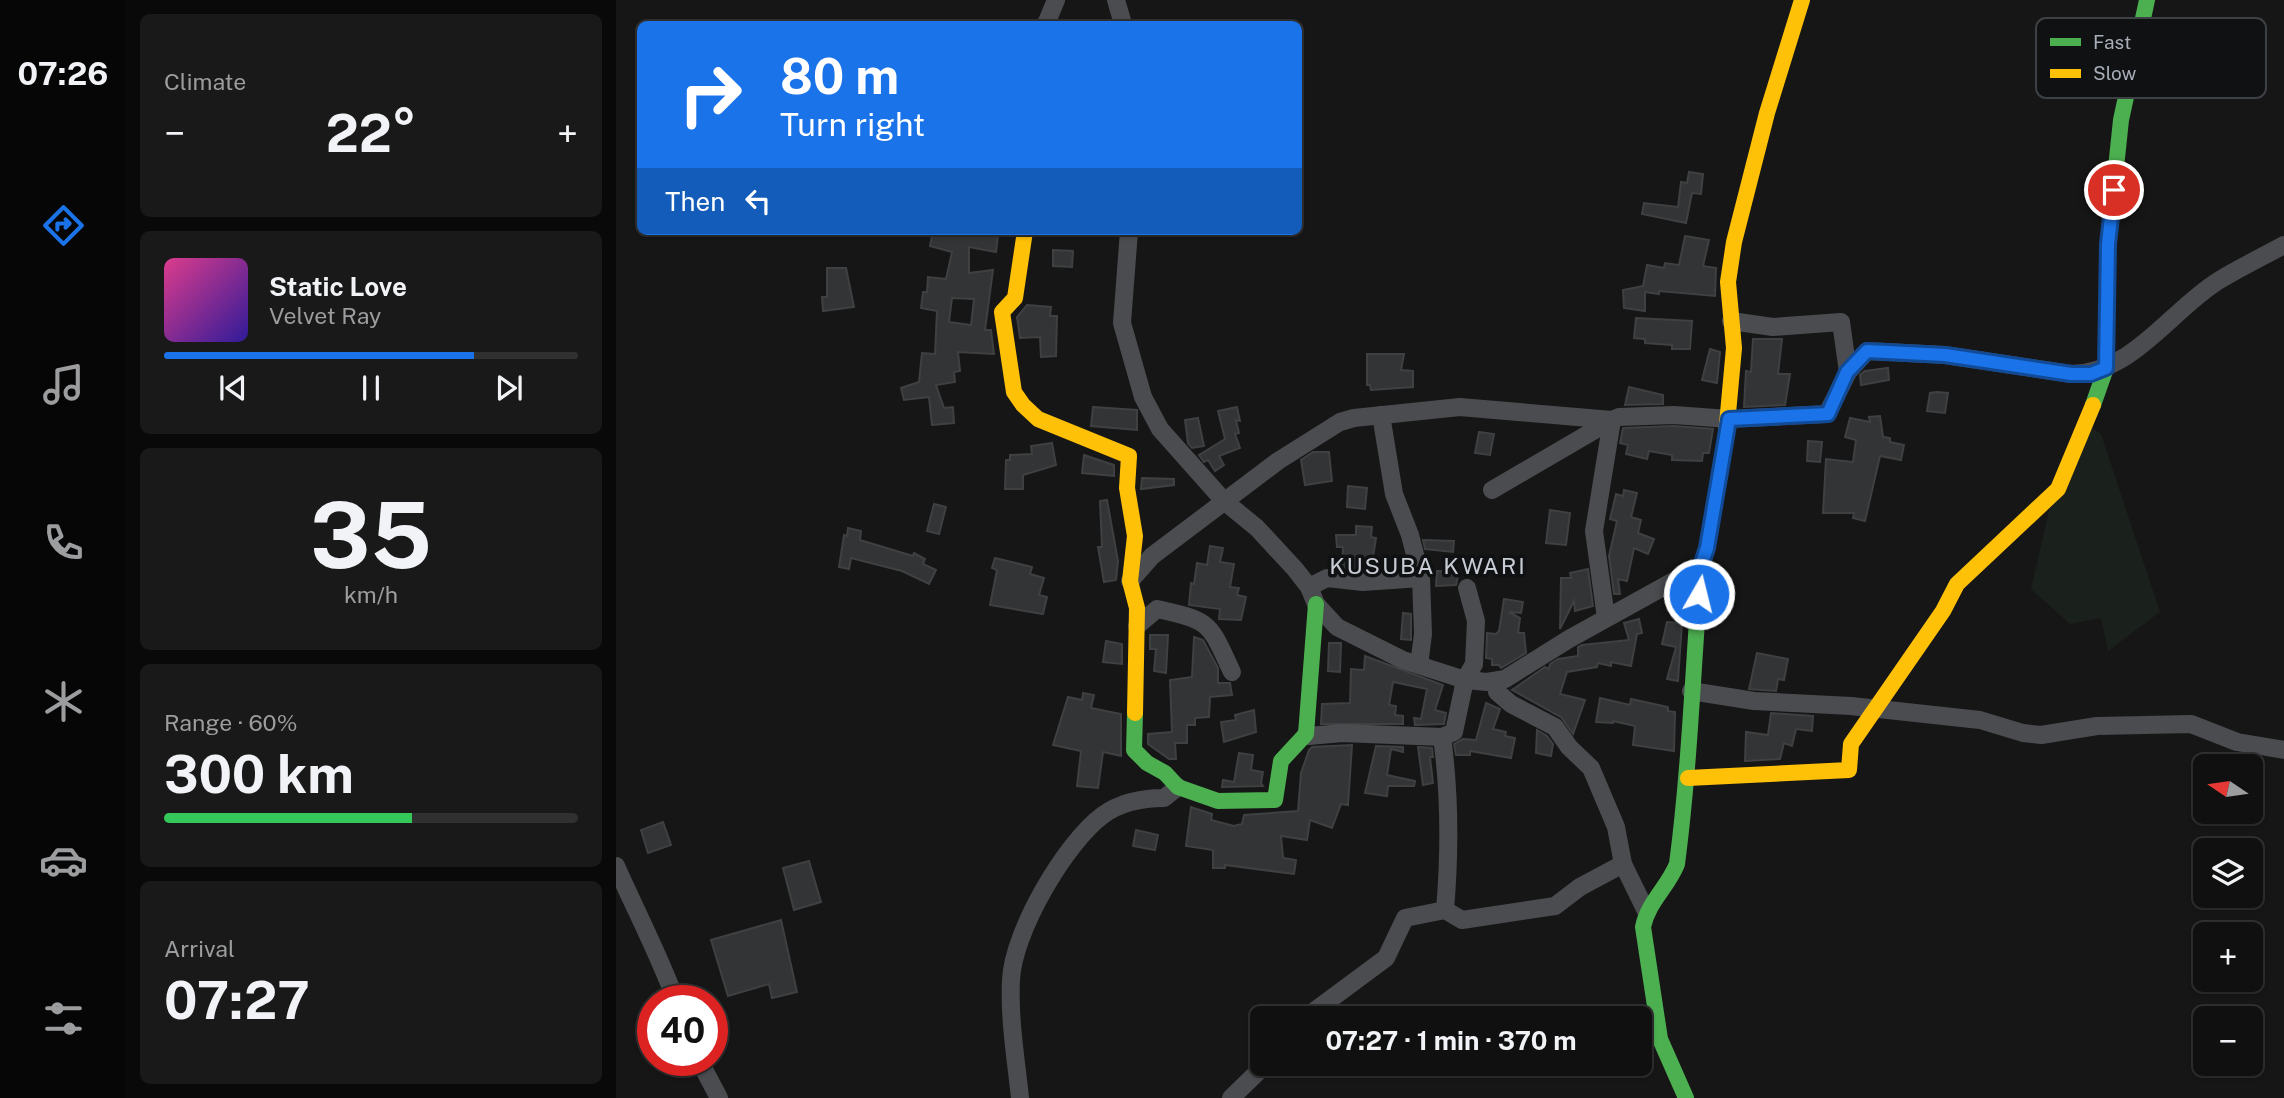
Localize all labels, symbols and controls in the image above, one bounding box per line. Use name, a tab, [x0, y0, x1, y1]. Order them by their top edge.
legend	[2036, 18, 2266, 98]
text: Fast	[2093, 31, 2131, 53]
text: 80 m	[780, 47, 899, 105]
icon: right	[665, 49, 756, 140]
text: 07:26	[18, 55, 108, 92]
text: Slow	[2093, 62, 2137, 84]
text: Climate	[164, 68, 246, 95]
text: 22°	[326, 103, 416, 164]
text: Turn right	[780, 106, 925, 143]
text: −	[164, 111, 185, 156]
text: +	[557, 111, 578, 156]
pin	[2084, 160, 2144, 220]
icon: arrive	[2095, 171, 2133, 209]
icon: left	[739, 182, 777, 220]
text: Then	[665, 186, 725, 217]
icon: directions	[39, 201, 88, 250]
text: Static Love	[269, 271, 407, 302]
text: Velvet Ray	[269, 302, 381, 329]
icon: music	[39, 360, 88, 409]
icon: previous	[214, 369, 252, 407]
icon: pause	[352, 369, 390, 407]
icon: next	[490, 369, 528, 407]
text: 35	[310, 482, 432, 588]
icon: phone	[39, 518, 88, 567]
district label: KUSUBA KWARI	[1329, 552, 1527, 579]
position arrow	[1662, 557, 1736, 631]
text: km/h	[344, 581, 398, 608]
icon: climate	[39, 677, 88, 726]
text: Range · 60%	[164, 709, 297, 736]
text: 300 km	[164, 744, 354, 805]
north arrow	[2193, 754, 2263, 824]
map controls	[2193, 754, 2263, 1076]
icon: car	[39, 836, 88, 885]
button: layers	[2193, 838, 2263, 908]
button: +	[2193, 922, 2263, 992]
text: Arrival	[164, 935, 235, 962]
text: 07:27	[164, 970, 310, 1031]
speed limit sign: 40	[637, 985, 728, 1076]
icon: filters	[39, 994, 88, 1043]
button: −	[2193, 1006, 2263, 1076]
text: 07:27 · 1 min · 370 m	[1325, 1025, 1577, 1056]

